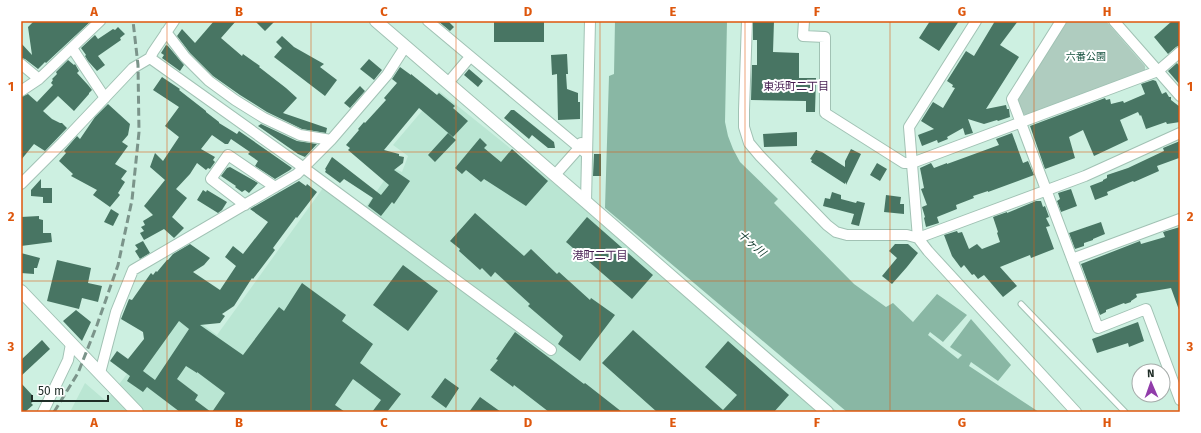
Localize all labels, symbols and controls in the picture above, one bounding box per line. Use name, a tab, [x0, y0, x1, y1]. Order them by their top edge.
text: A	[89, 4, 98, 19]
text: B	[235, 4, 243, 19]
text: C	[380, 4, 388, 19]
text: D	[524, 4, 533, 19]
text: E	[670, 4, 677, 19]
text: F	[814, 4, 821, 19]
text: G	[958, 4, 966, 19]
text: H	[1103, 4, 1111, 19]
park label: 六番公園	[1066, 51, 1106, 63]
text: 1	[8, 79, 14, 94]
text: 1	[1187, 79, 1193, 94]
district label: 東浜町二丁目	[763, 80, 829, 93]
text: 2	[8, 209, 15, 224]
text: 2	[1187, 209, 1194, 224]
water label: 十ヶ川	[735, 228, 769, 260]
district label: 港町二丁目	[573, 249, 628, 262]
text: 3	[7, 339, 15, 354]
text: 3	[1186, 339, 1194, 354]
north arrow	[1131, 363, 1171, 403]
text: N	[1147, 367, 1155, 380]
scale bar	[32, 377, 108, 403]
text: 50 m	[38, 384, 64, 398]
text: A	[89, 415, 98, 430]
text: B	[235, 415, 243, 430]
text: C	[380, 415, 388, 430]
text: D	[524, 415, 533, 430]
text: E	[670, 415, 677, 430]
text: F	[814, 415, 821, 430]
text: G	[958, 415, 966, 430]
text: H	[1103, 415, 1111, 430]

